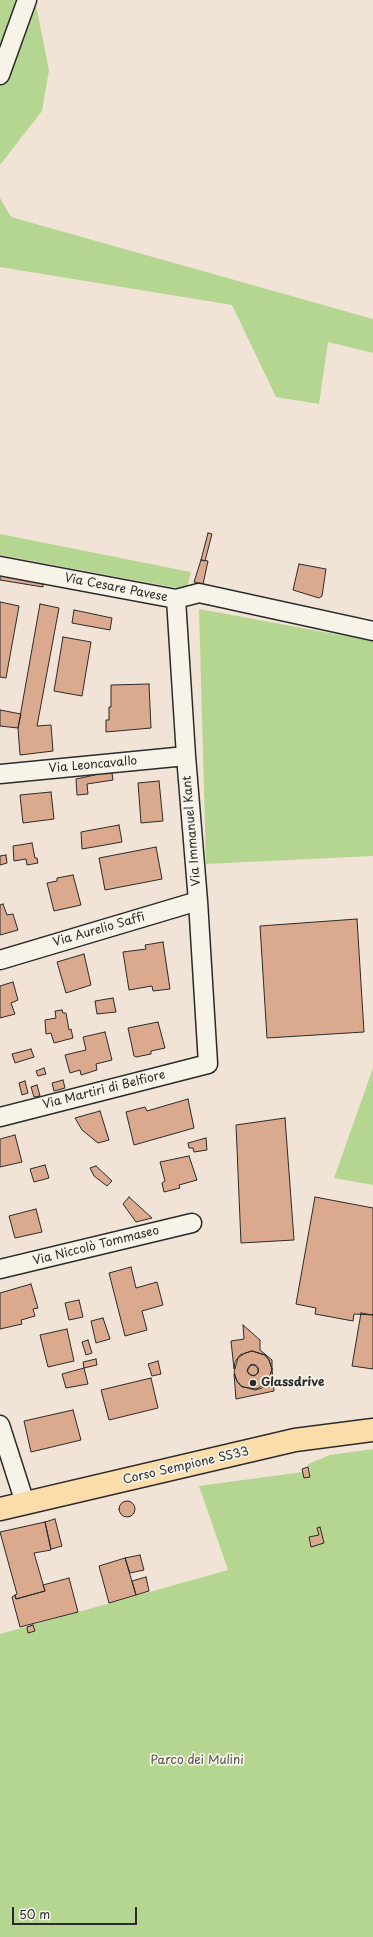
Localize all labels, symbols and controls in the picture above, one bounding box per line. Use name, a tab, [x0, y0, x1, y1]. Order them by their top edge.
street label: Via Cesare Pavese	[63, 571, 169, 605]
street label: Via Leoncavallo	[48, 754, 138, 776]
street label: Via Immanuel Kant	[180, 775, 204, 887]
street label: Via Aurelio Saffi	[51, 910, 147, 950]
street label: Via Martiri di Belfiore	[41, 1068, 167, 1112]
street label: Via Niccolò Tommaseo	[31, 1223, 161, 1269]
place label: Glassdrive	[261, 1376, 324, 1390]
marker: Glassdrive	[248, 1378, 258, 1388]
street label: Corso Sempione SS33	[122, 1444, 250, 1488]
park label: Parco dei Mulini	[150, 1754, 244, 1768]
scale bar	[14, 1899, 139, 1925]
text: 50 m	[19, 1905, 50, 1923]

